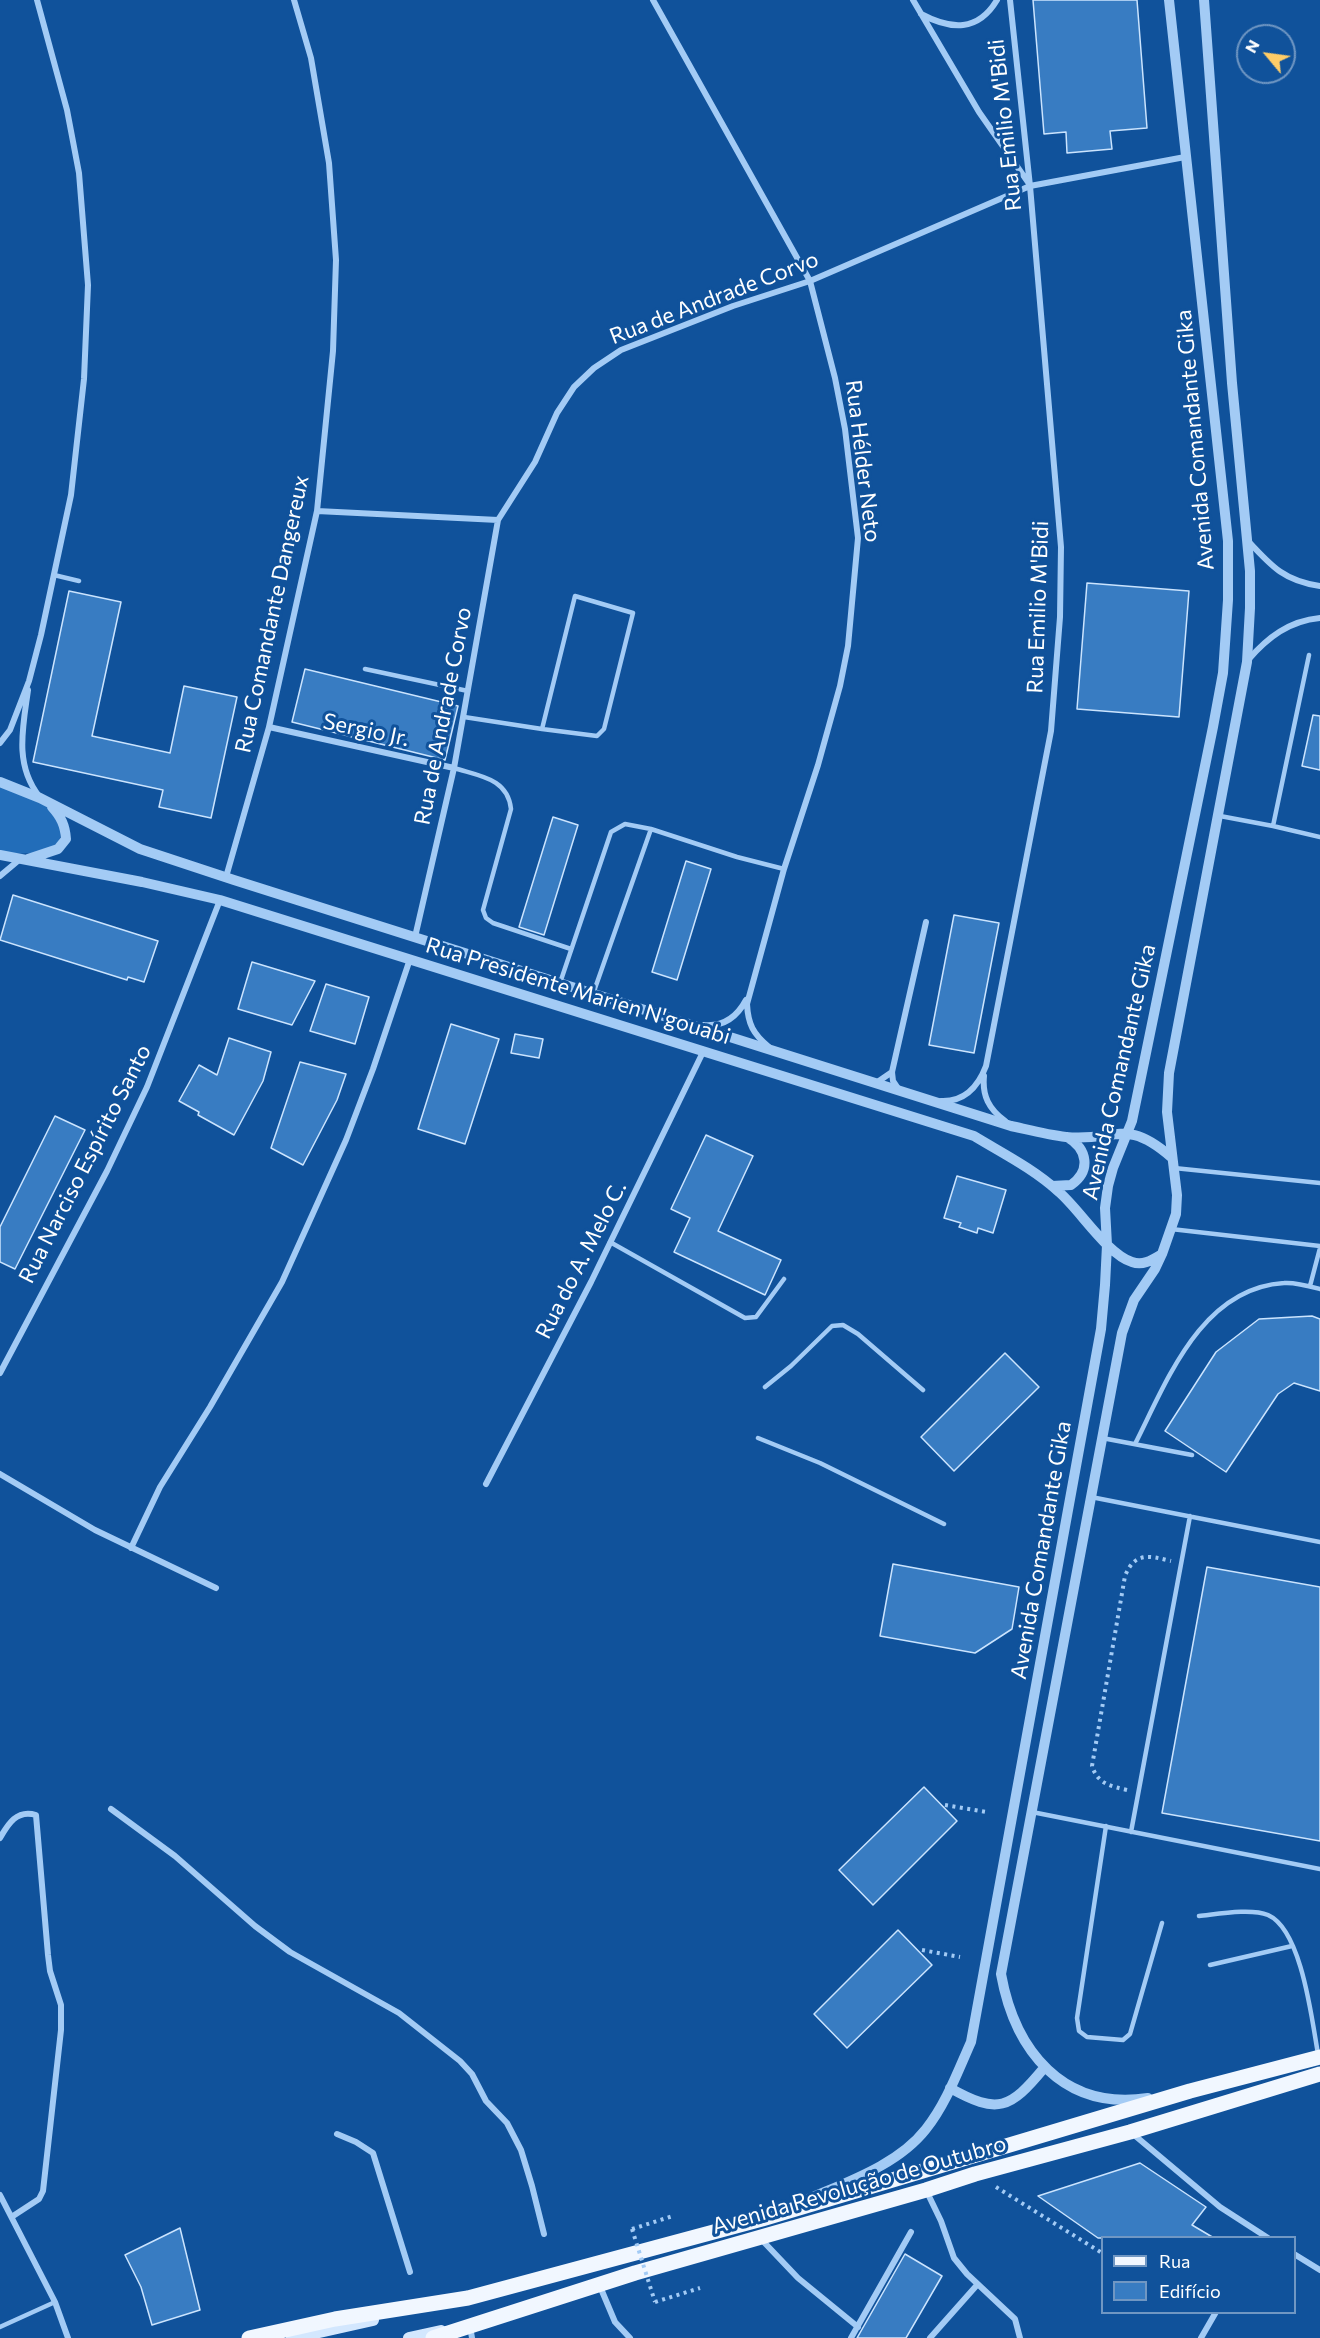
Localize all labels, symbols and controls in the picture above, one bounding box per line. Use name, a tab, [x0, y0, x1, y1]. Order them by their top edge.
north arrow	[1236, 24, 1296, 84]
text: N	[1240, 36, 1263, 56]
street label: Rua Emilio M'Bidi	[983, 38, 1027, 212]
street label: Rua de Andrade Corvo	[606, 246, 822, 350]
street label: Avenida Comandante Gika	[1170, 308, 1220, 572]
street label: Rua Hélder Neto	[840, 378, 886, 544]
street label: Rua Comandante Dangereux	[230, 473, 314, 755]
street label: Rua Emilio M'Bidi	[1022, 520, 1054, 694]
street label: Rua de Andrade Corvo	[409, 605, 477, 827]
street label: Sergio Jr.	[320, 708, 412, 752]
street label: Rua Presidente Marien N'gouabi	[422, 932, 734, 1050]
street label: Avenida Comandante Gika	[1077, 942, 1161, 1202]
street label: Rua Narciso Espírito Santo	[13, 1040, 157, 1288]
street label: Rua do A. Melo C.	[530, 1177, 632, 1343]
street label: Avenida Comandante Gika	[1005, 1419, 1077, 1681]
street label: Avenida Revolução de Outubro	[709, 2130, 1009, 2240]
legend	[1101, 2236, 1296, 2314]
text: Rua	[1159, 2250, 1190, 2272]
text: Edifício	[1159, 2280, 1221, 2302]

